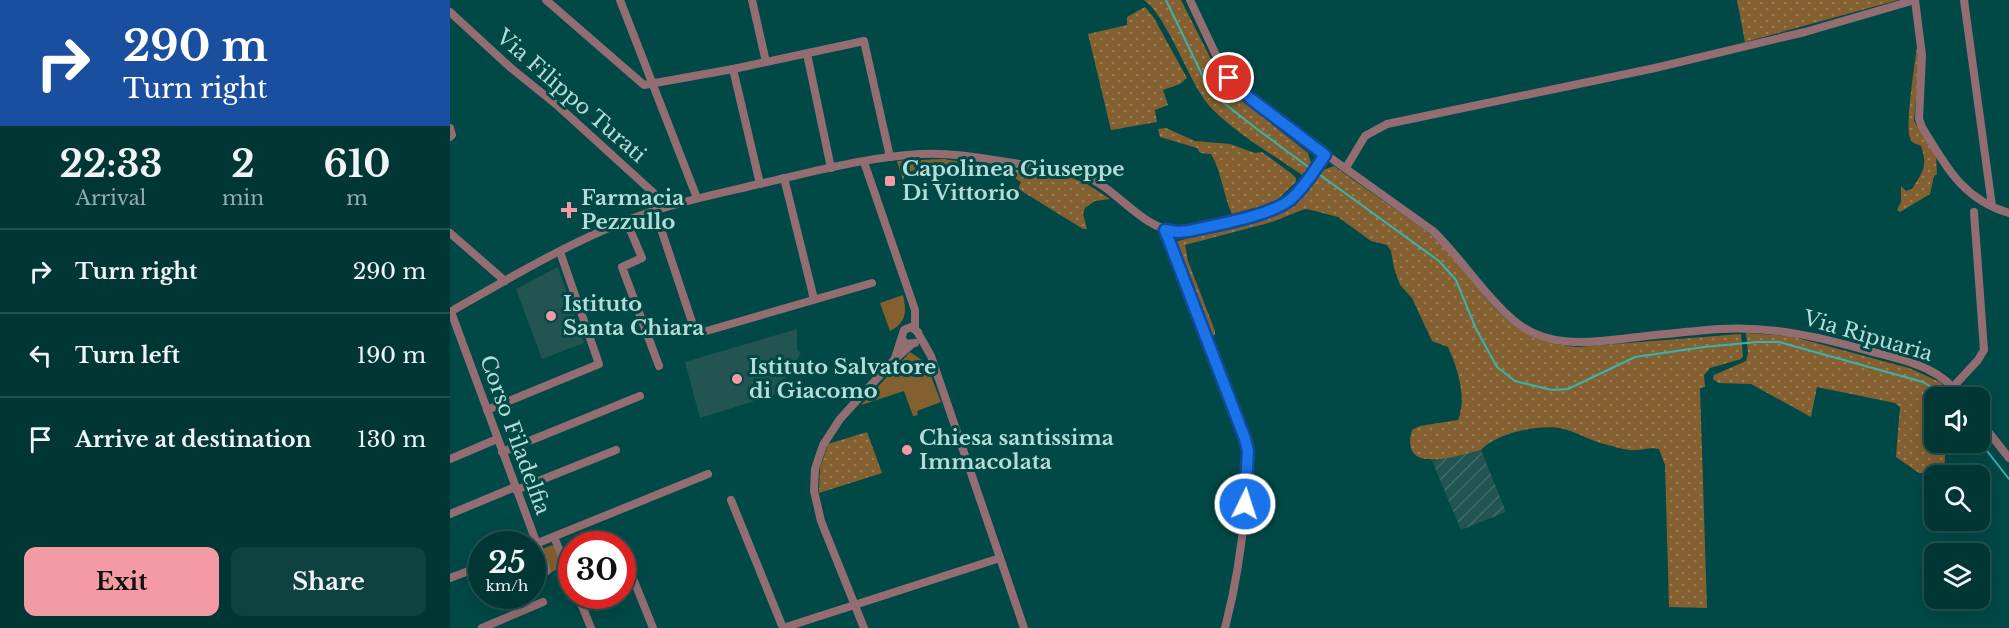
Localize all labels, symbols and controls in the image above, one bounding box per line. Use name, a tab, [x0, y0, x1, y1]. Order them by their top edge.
text: 290 m	[123, 20, 268, 72]
street label: Via Filippo Turati	[490, 23, 651, 168]
icon: right	[24, 24, 102, 102]
pin	[1203, 52, 1254, 103]
icon: arrive	[1212, 61, 1245, 94]
text: Turn right	[123, 72, 267, 105]
text: 22:33	[59, 142, 162, 187]
text: 2	[231, 142, 255, 187]
text: 610	[323, 142, 391, 187]
place label: Capolinea Giuseppe Di Vittorio	[902, 156, 1125, 206]
marker: Capolinea Giuseppe Di Vittorio	[883, 174, 897, 188]
place label: Farmacia Pezzullo	[581, 185, 684, 235]
text: Arrival	[76, 186, 146, 210]
text: min	[222, 186, 264, 210]
text: m	[346, 186, 368, 210]
marker: Farmacia Pezzullo	[562, 203, 576, 217]
icon: right	[24, 255, 57, 288]
text: Turn right	[75, 258, 197, 285]
text: 290 m	[353, 258, 426, 285]
place label: Istituto Santa Chiara	[563, 291, 704, 341]
street label: Via Ripuaria	[1799, 305, 1936, 367]
marker: Istituto Santa Chiara	[544, 309, 558, 323]
icon: left	[24, 339, 57, 372]
text: Turn left	[75, 342, 180, 369]
text: 190 m	[356, 342, 426, 369]
street label: Corso Filadelfia	[474, 352, 556, 519]
place label: Istituto Salvatore di Giacomo	[749, 354, 936, 404]
marker: Istituto Salvatore di Giacomo	[730, 372, 744, 386]
map controls	[1924, 387, 1990, 609]
button: sound	[1924, 387, 1990, 453]
icon: arrive	[24, 423, 57, 456]
place label: Chiesa santissima Immacolata	[919, 425, 1114, 475]
text: Arrive at destination	[75, 426, 312, 453]
text: 130 m	[357, 426, 426, 453]
marker: Chiesa santissima Immacolata	[900, 443, 914, 457]
button: search	[1924, 465, 1990, 531]
position arrow	[1213, 472, 1277, 536]
speed limit sign: 30	[558, 531, 636, 609]
button: layers	[1924, 543, 1990, 609]
text: 25	[488, 544, 526, 581]
button: Exit	[24, 547, 219, 616]
button: Share	[231, 547, 426, 616]
text: km/h	[486, 576, 528, 595]

